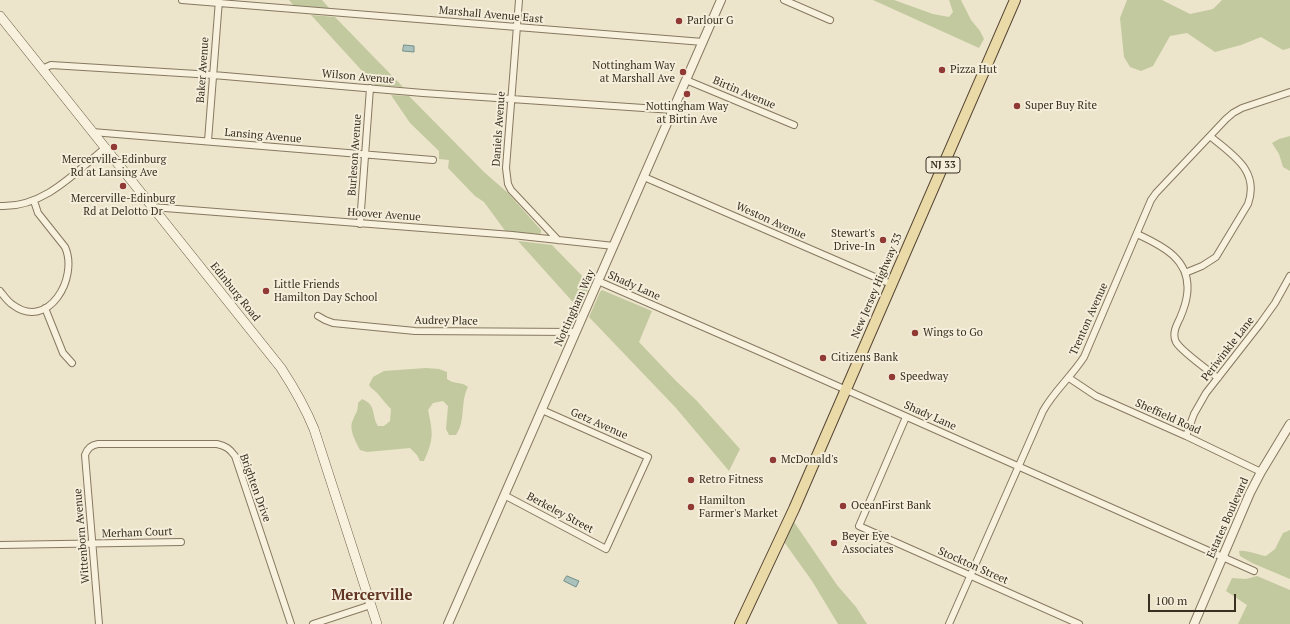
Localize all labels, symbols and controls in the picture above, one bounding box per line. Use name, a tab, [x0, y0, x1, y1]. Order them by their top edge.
street label: Marshall Avenue East	[438, 4, 544, 26]
place label: Parlour G	[687, 14, 733, 28]
marker: Parlour G	[674, 16, 684, 26]
street label: Baker Avenue	[194, 36, 212, 104]
place label: Nottingham Way at Marshall Ave	[592, 59, 675, 85]
place label: Pizza Hut	[950, 63, 997, 77]
marker: Pizza Hut	[937, 65, 947, 75]
street label: Wilson Avenue	[321, 67, 395, 87]
marker: Nottingham Way at Marshall Ave	[678, 67, 688, 77]
street label: Birtin Avenue	[711, 74, 777, 112]
marker: Nottingham Way at Birtin Ave	[682, 89, 692, 99]
street label: Daniels Avenue	[490, 91, 508, 167]
place label: Super Buy Rite	[1025, 99, 1097, 113]
place label: Nottingham Way at Birtin Ave	[646, 100, 728, 126]
marker: Super Buy Rite	[1012, 101, 1022, 111]
street label: Burleson Avenue	[346, 114, 364, 196]
street label: Lansing Avenue	[224, 126, 302, 146]
marker: Mercerville-Edinburg Rd at Lansing Ave	[109, 142, 119, 152]
place label: Mercerville-Edinburg Rd at Lansing Ave	[62, 153, 166, 179]
road number: NJ 33	[926, 157, 960, 173]
marker: Mercerville-Edinburg Rd at Delotto Dr	[118, 181, 128, 191]
place label: Mercerville-Edinburg Rd at Delotto Dr	[71, 192, 175, 218]
street label: Weston Avenue	[734, 200, 808, 242]
street label: Hoover Avenue	[347, 206, 421, 224]
place label: Stewart's Drive-In	[831, 227, 875, 253]
street label: New Jersey Highway 33	[849, 231, 905, 341]
marker: Stewart's Drive-In	[878, 235, 888, 245]
street label: Edinburg Road	[207, 260, 263, 324]
street label: Nottingham Way	[552, 268, 598, 348]
street label: Shady Lane	[606, 269, 662, 303]
place label: Little Friends Hamilton Day School	[274, 278, 378, 304]
street label: Trenton Avenue	[1067, 281, 1111, 357]
marker: Little Friends Hamilton Day School	[261, 286, 271, 296]
street label: Audrey Place	[414, 314, 478, 328]
street label: Periwinkle Lane	[1199, 314, 1257, 384]
place label: Wings to Go	[923, 326, 983, 340]
marker: Wings to Go	[910, 328, 920, 338]
place label: Citizens Bank	[831, 351, 898, 365]
marker: Citizens Bank	[818, 353, 828, 363]
place label: Speedway	[900, 370, 948, 384]
marker: Speedway	[887, 372, 897, 382]
street label: Sheffield Road	[1133, 397, 1203, 437]
street label: Shady Lane	[902, 399, 958, 433]
street label: Getz Avenue	[568, 406, 630, 442]
street label: Brighten Drive	[237, 452, 273, 524]
place label: McDonald's	[781, 453, 838, 467]
marker: McDonald's	[768, 455, 778, 465]
place label: Retro Fitness	[699, 473, 763, 487]
marker: Retro Fitness	[686, 475, 696, 485]
street label: Estates Boulevard	[1204, 476, 1252, 560]
street label: Wittenborn Avenue	[71, 488, 93, 584]
street label: Berkeley Street	[524, 490, 596, 536]
place label: Hamilton Farmer's Market	[699, 494, 778, 520]
place label: OceanFirst Bank	[851, 499, 931, 513]
marker: OceanFirst Bank	[838, 501, 848, 511]
marker: Hamilton Farmer's Market	[686, 502, 696, 512]
street label: Merham Court	[101, 525, 173, 541]
place label: Beyer Eye Associates	[842, 530, 893, 556]
marker: Beyer Eye Associates	[829, 538, 839, 548]
street label: Stockton Street	[936, 545, 1010, 587]
scale bar	[1150, 586, 1238, 612]
district label: Mercerville	[331, 587, 413, 605]
text: 100 m	[1155, 593, 1187, 608]

